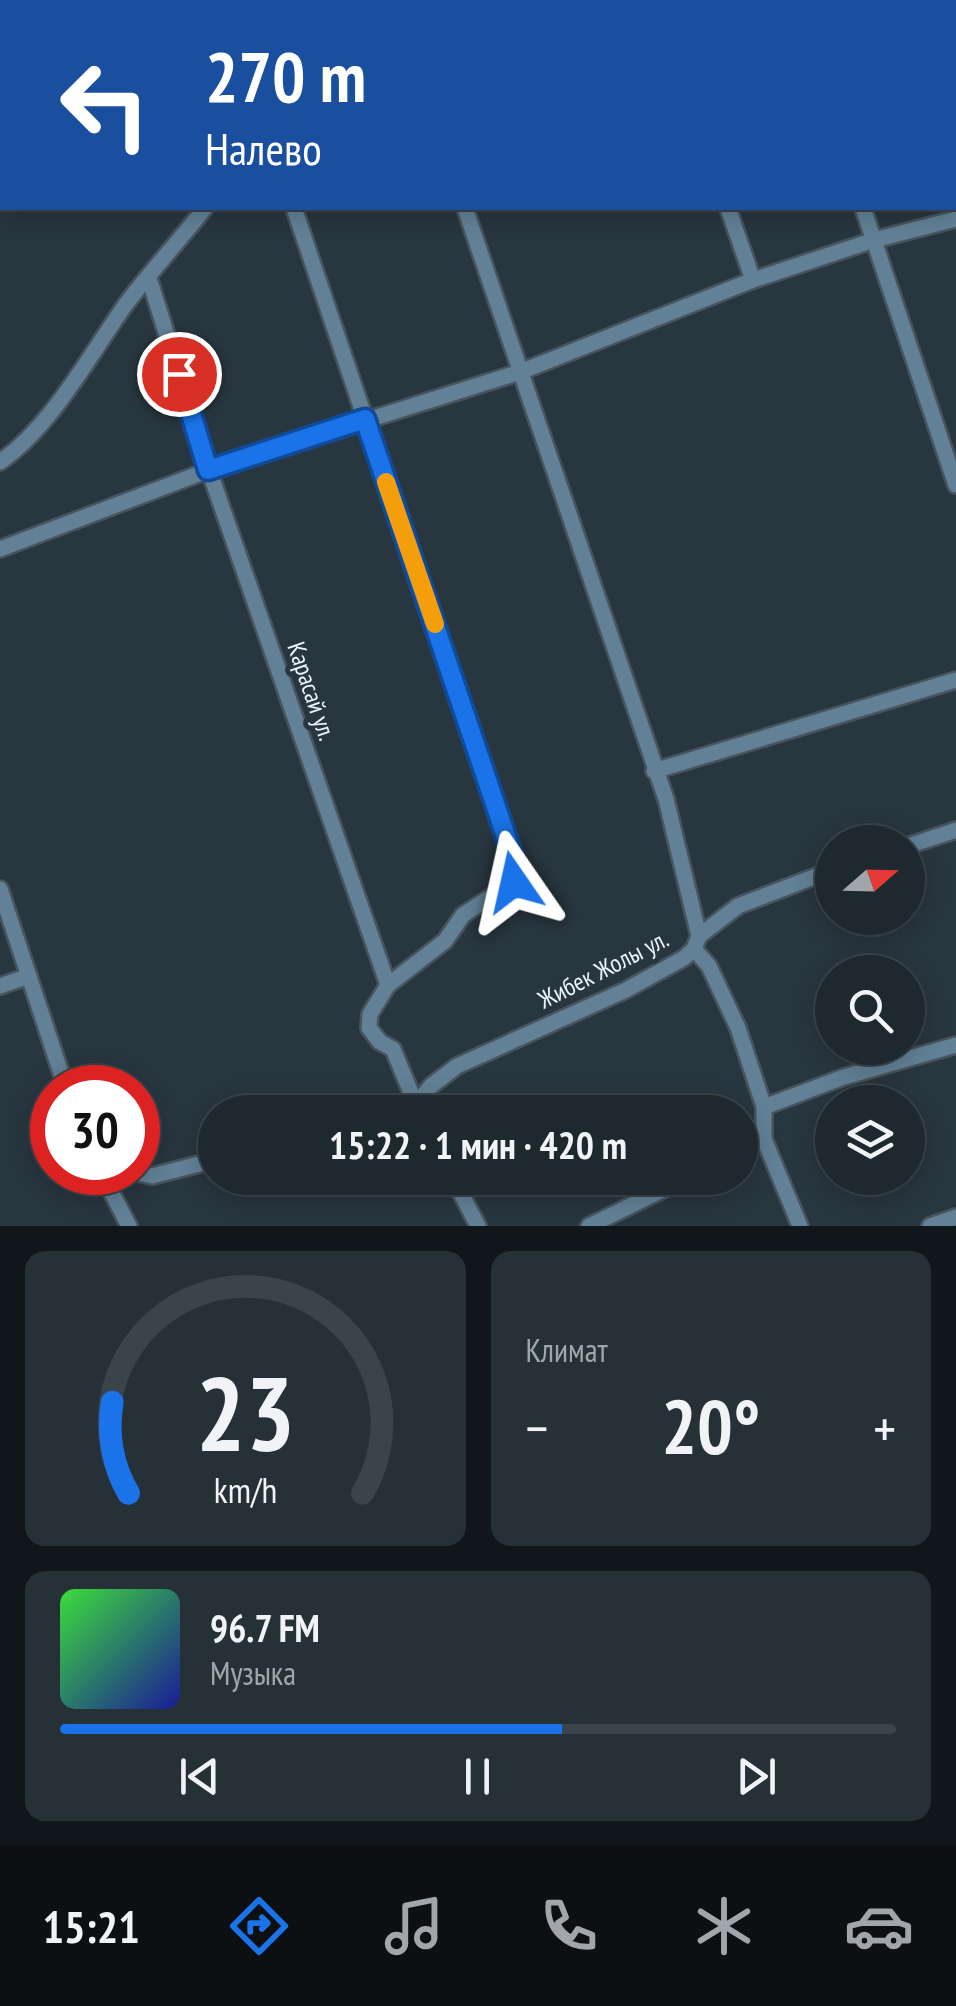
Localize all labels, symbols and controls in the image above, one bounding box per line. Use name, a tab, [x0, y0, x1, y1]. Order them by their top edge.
text: 270 m	[205, 31, 366, 121]
icon: left	[40, 40, 170, 170]
text: Налево	[205, 119, 322, 177]
pin	[137, 332, 222, 417]
icon: arrive	[152, 347, 207, 402]
street label: Карасай ул.	[280, 638, 344, 744]
north arrow	[815, 825, 925, 935]
map controls	[815, 825, 925, 1195]
position arrow	[462, 830, 566, 934]
street label: Жибек Жолы ул.	[531, 922, 674, 1016]
button: search	[815, 955, 925, 1065]
speed limit sign: 30	[30, 1065, 160, 1195]
button: layers	[815, 1085, 925, 1195]
text: 15:22 · 1 мин · 420 m	[329, 1120, 627, 1169]
text: Климат	[526, 1329, 608, 1371]
text: 23	[196, 1345, 295, 1480]
text: 20°	[661, 1378, 760, 1475]
text: −	[526, 1392, 548, 1463]
text: +	[873, 1392, 896, 1463]
text: km/h	[214, 1467, 277, 1513]
text: 96.7 FM	[210, 1603, 320, 1652]
text: Музыка	[210, 1652, 296, 1694]
icon: previous	[172, 1749, 227, 1804]
icon: pause	[450, 1749, 505, 1804]
icon: next	[729, 1749, 784, 1804]
icon: directions	[224, 1891, 294, 1961]
icon: music	[379, 1891, 449, 1961]
icon: phone	[534, 1891, 604, 1961]
icon: climate	[689, 1891, 759, 1961]
icon: car	[844, 1891, 914, 1961]
text: 15:21	[42, 1897, 140, 1955]

